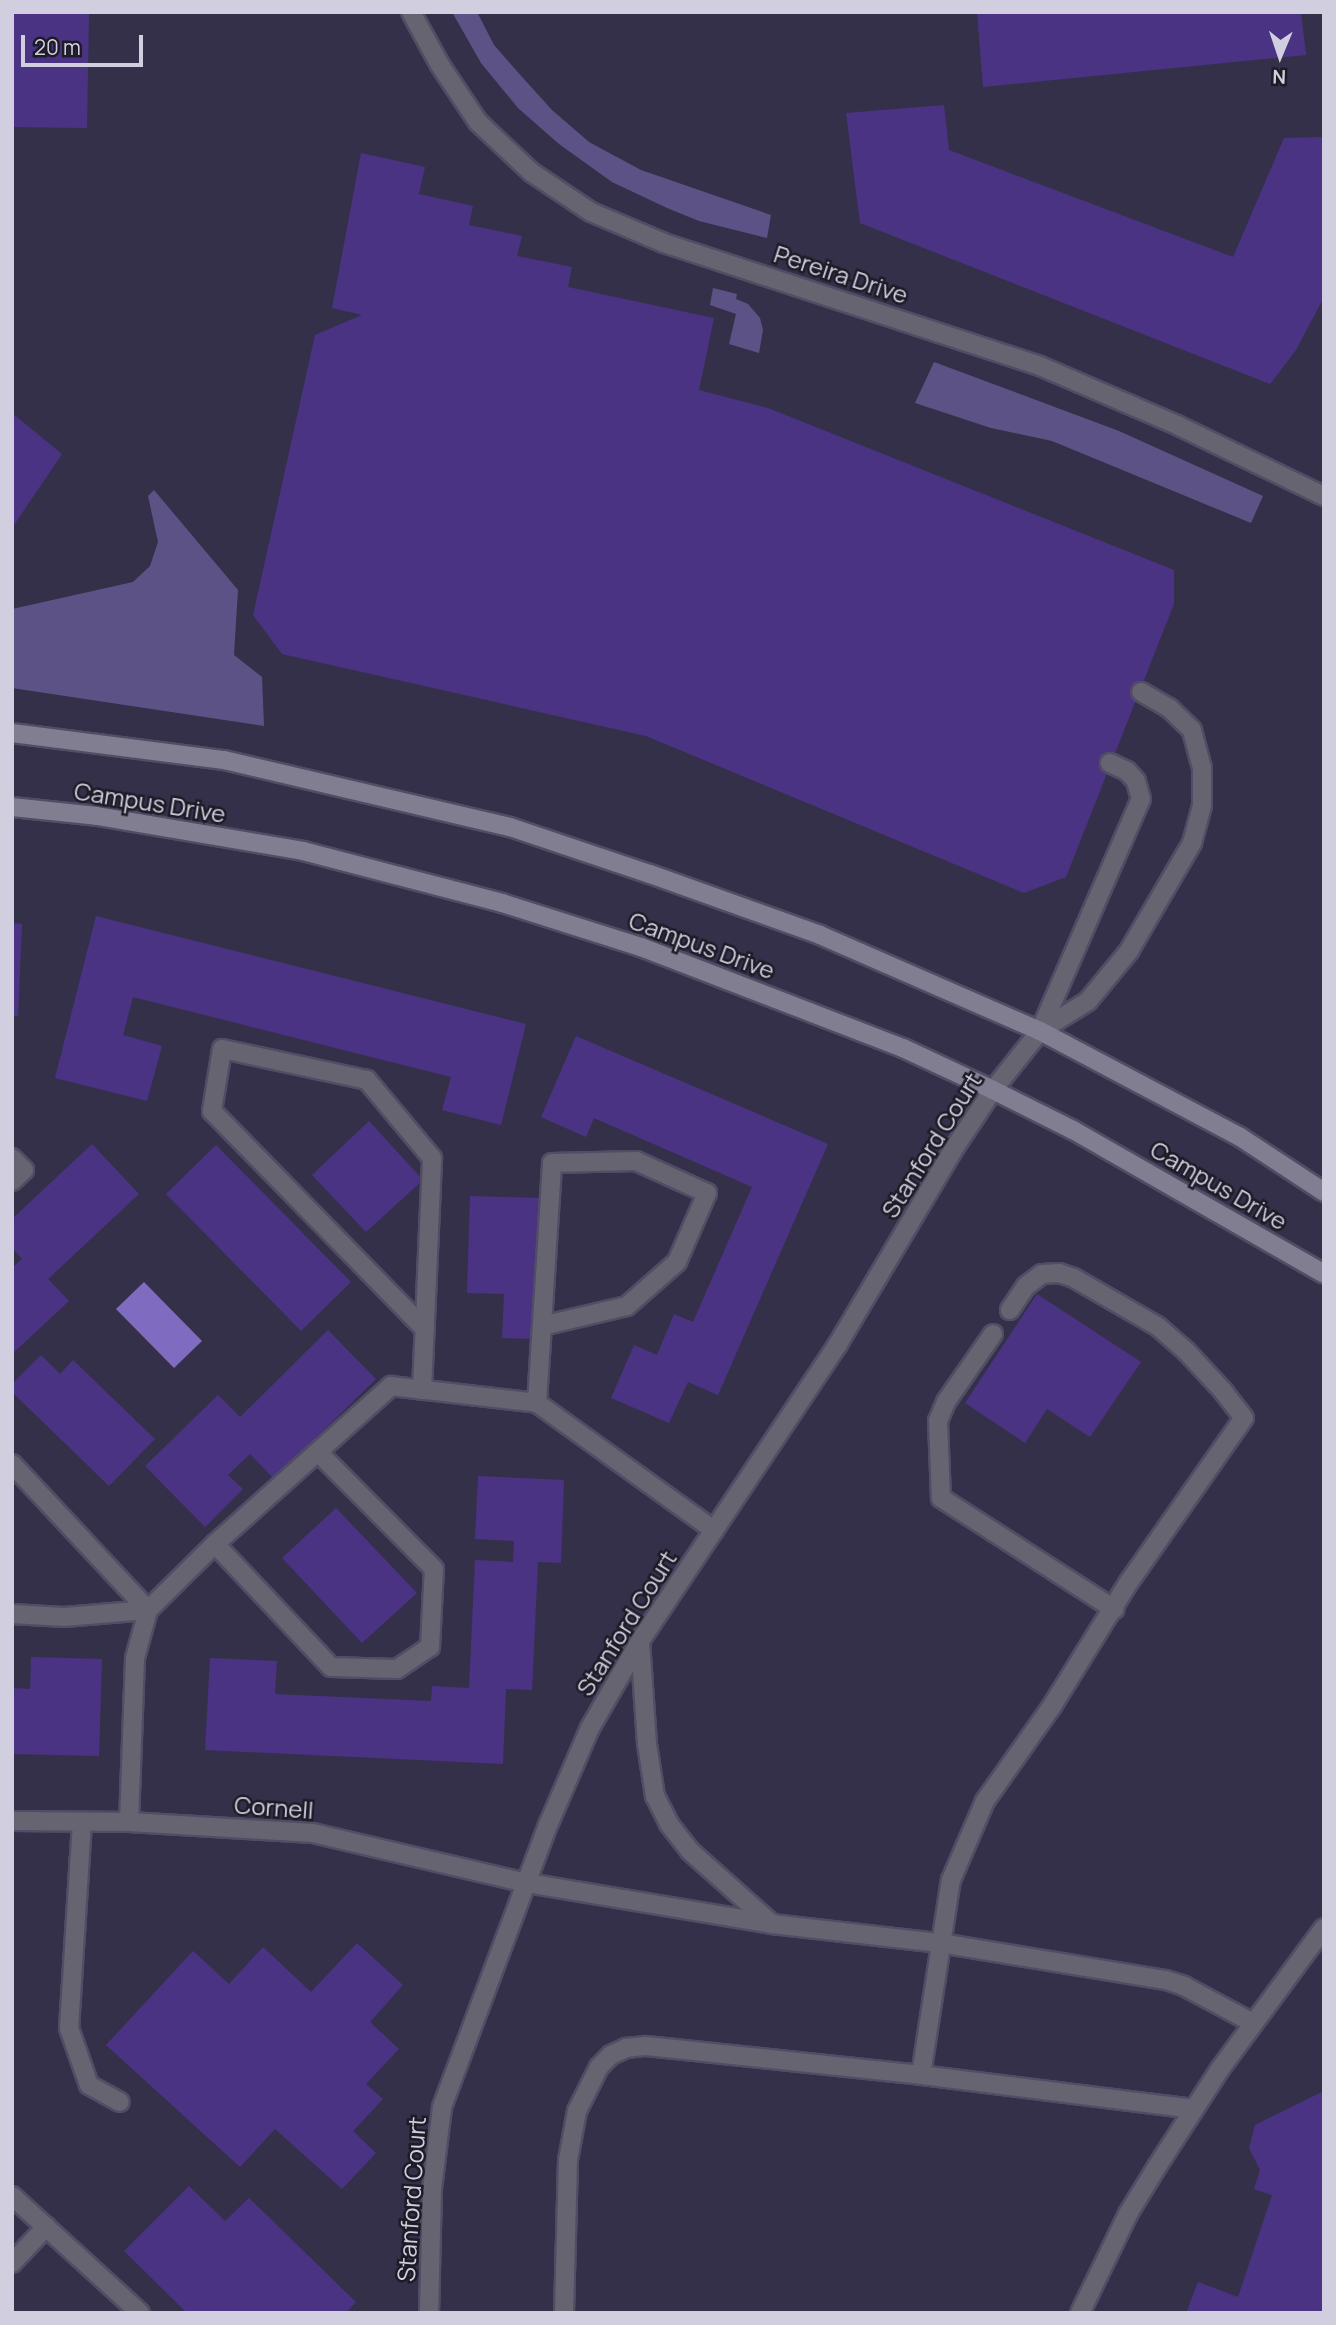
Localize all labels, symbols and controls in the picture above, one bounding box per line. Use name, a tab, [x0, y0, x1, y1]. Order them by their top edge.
scale bar	[24, 21, 147, 65]
north arrow	[1245, 21, 1315, 91]
text: 20 m	[34, 33, 81, 61]
text: N	[1272, 64, 1287, 90]
street label: Pereira Drive	[770, 239, 912, 309]
street label: Campus Drive	[72, 776, 228, 828]
street label: Campus Drive	[625, 905, 779, 985]
street label: Stanford Court	[875, 1067, 987, 1223]
street label: Campus Drive	[1146, 1134, 1292, 1236]
street label: Stanford Court	[570, 1545, 682, 1701]
street label: Cornell	[233, 1790, 315, 1824]
street label: Stanford Court	[391, 2115, 431, 2283]

